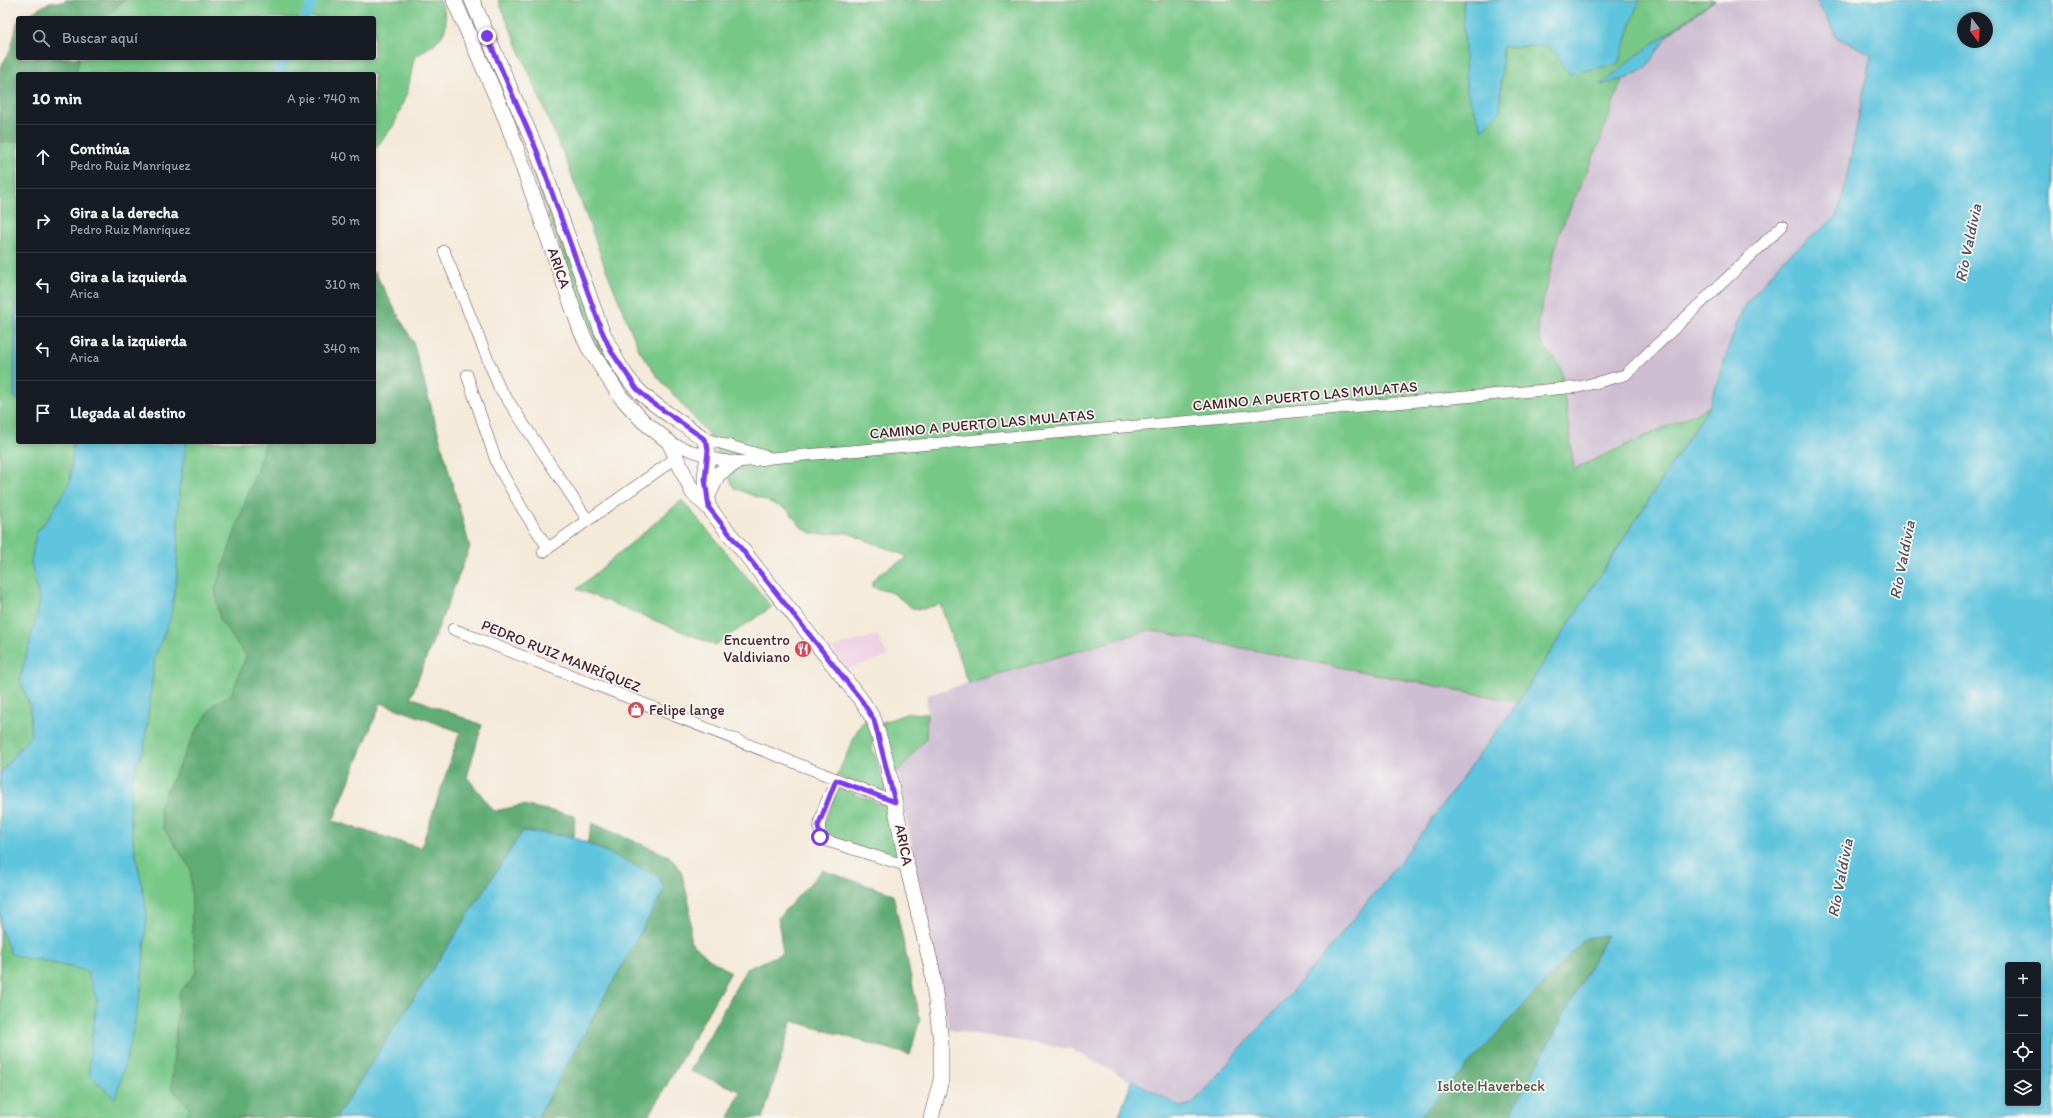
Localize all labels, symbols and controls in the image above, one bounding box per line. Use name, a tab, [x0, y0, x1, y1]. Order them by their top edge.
north arrow	[1957, 12, 1993, 48]
search box	[16, 16, 376, 60]
icon: search	[30, 27, 52, 49]
route end	[478, 27, 496, 45]
text: Buscar aquí	[62, 29, 138, 47]
text: 10 min	[32, 88, 82, 108]
text: A pie · 740 m	[287, 91, 360, 106]
text: Continúa	[70, 140, 130, 158]
icon: ahead	[32, 146, 54, 168]
text: 40 m	[330, 149, 360, 164]
text: Pedro Ruiz Manríquez	[70, 158, 191, 173]
water label: Río Valdivia	[1950, 201, 1986, 284]
text: Gira a la derecha	[70, 204, 179, 222]
icon: right	[32, 210, 54, 232]
text: 50 m	[331, 213, 360, 228]
text: Pedro Ruiz Manríquez	[70, 222, 191, 237]
street label: ARICA	[544, 245, 574, 291]
text: Gira a la izquierda	[70, 268, 187, 286]
icon: left	[32, 274, 54, 296]
text: 310 m	[325, 277, 360, 292]
text: Arica	[70, 286, 99, 301]
text: Gira a la izquierda	[70, 332, 187, 350]
icon: left	[32, 338, 54, 360]
text: 340 m	[323, 341, 360, 356]
text: Arica	[70, 350, 99, 365]
street label: CAMINO A PUERTO LAS MULATAS	[1192, 377, 1418, 415]
icon: arrive	[32, 402, 54, 424]
text: Llegada al destino	[70, 404, 186, 422]
street label: CAMINO A PUERTO LAS MULATAS	[869, 405, 1095, 443]
water label: Río Valdivia	[1885, 518, 1919, 601]
street label: PEDRO RUIZ MANRÍQUEZ	[479, 616, 644, 696]
place label: Encuentro Valdiviano	[723, 631, 790, 666]
restaurant icon: Encuentro Valdiviano	[793, 639, 813, 659]
shop icon: Felipe lange	[626, 700, 646, 720]
place label: Felipe lange	[649, 701, 725, 719]
street label: ARICA	[891, 823, 917, 868]
route start	[811, 828, 829, 846]
water label: Río Valdivia	[1823, 836, 1857, 919]
map controls	[2005, 962, 2041, 1106]
button: +	[2005, 962, 2041, 998]
button: −	[2005, 998, 2041, 1034]
button: locate	[2005, 1034, 2041, 1070]
button: layers	[2005, 1070, 2041, 1106]
park label: Islote Haverbeck	[1437, 1077, 1545, 1095]

